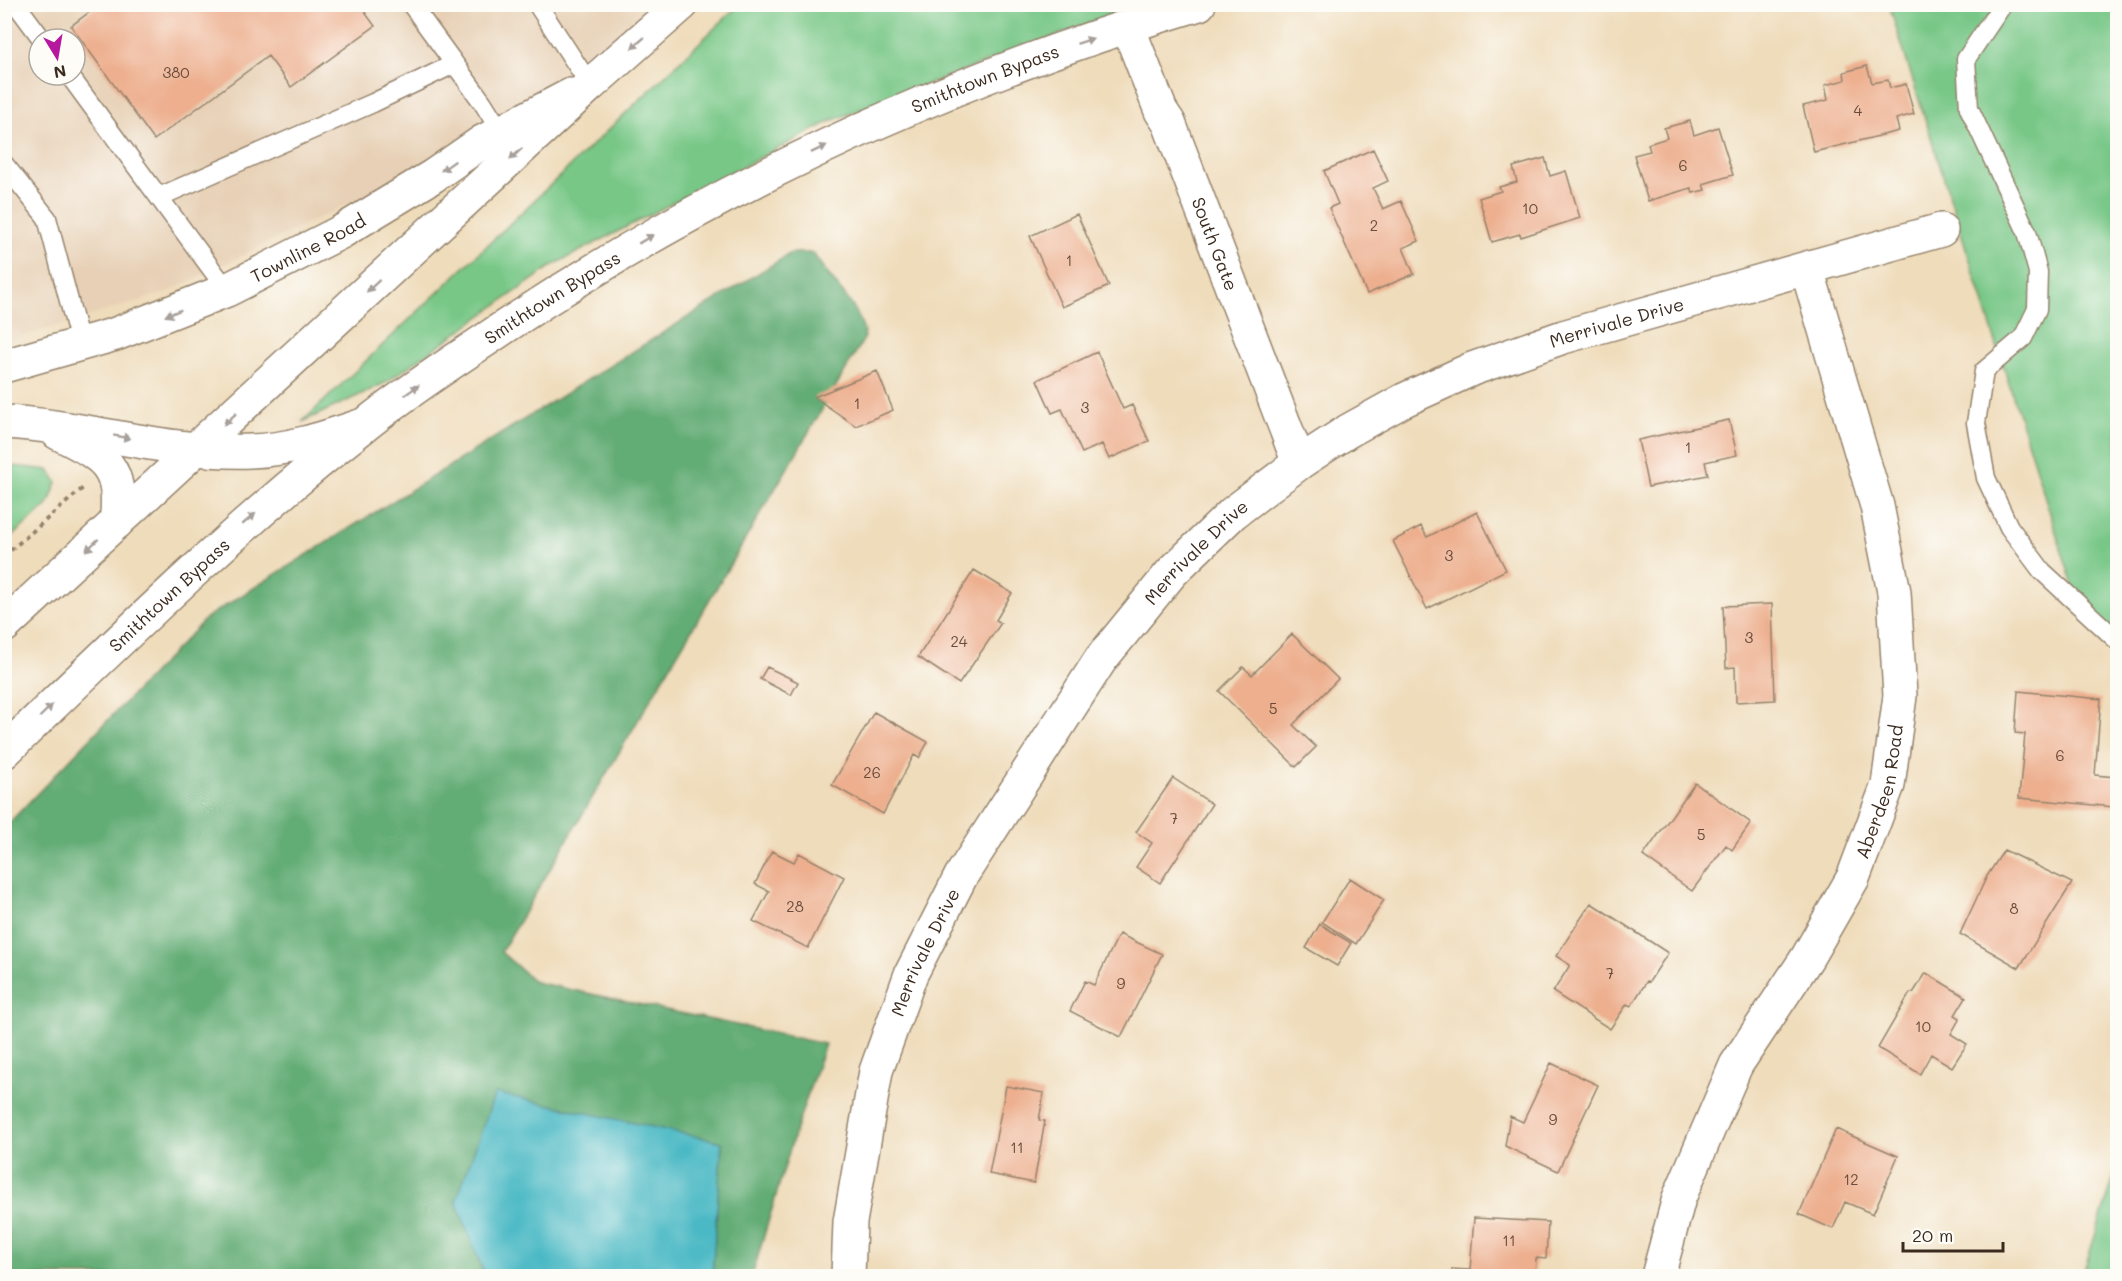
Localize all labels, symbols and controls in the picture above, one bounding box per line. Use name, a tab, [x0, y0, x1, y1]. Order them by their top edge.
north arrow	[27, 27, 87, 87]
one-way arrow	[1076, 35, 1094, 45]
one-way arrow	[631, 36, 646, 49]
street label: Smithtown Bypass	[907, 39, 1062, 118]
text: N	[52, 61, 68, 84]
house number: 380	[162, 62, 190, 82]
house number: 4	[1854, 100, 1863, 120]
one-way arrow	[811, 144, 828, 153]
one-way arrow	[509, 147, 524, 161]
house number: 6	[1678, 155, 1688, 175]
one-way arrow	[440, 160, 456, 171]
street label: South Gate	[1186, 194, 1244, 294]
house number: 10	[1522, 198, 1538, 218]
street label: Townline Road	[246, 208, 370, 288]
house number: 2	[1370, 215, 1378, 235]
one-way arrow	[638, 233, 654, 244]
street label: Smithtown Bypass	[479, 245, 625, 349]
house number: 1	[1066, 250, 1072, 270]
one-way arrow	[367, 279, 381, 293]
street label: Merrivale Drive	[1546, 291, 1687, 353]
one-way arrow	[163, 308, 181, 318]
one-way arrow	[404, 385, 420, 396]
house number: 1	[854, 393, 860, 413]
house number: 3	[1081, 397, 1090, 417]
one-way arrow	[223, 412, 238, 426]
one-way arrow	[113, 433, 132, 442]
house number: 1	[1685, 437, 1691, 457]
street label: Merrivale Drive	[1138, 494, 1253, 609]
one-way arrow	[241, 513, 257, 526]
street label: Smithtown Bypass	[103, 533, 235, 657]
one-way arrow	[85, 537, 99, 551]
house number: 3	[1445, 545, 1454, 565]
house number: 3	[1745, 627, 1754, 647]
house number: 24	[950, 631, 968, 651]
house number: 5	[1269, 698, 1277, 718]
one-way arrow	[39, 705, 53, 719]
street label: Aberdeen Road	[1849, 723, 1908, 862]
house number: 6	[2055, 745, 2065, 765]
house number: 26	[863, 762, 881, 782]
house number: 7	[1170, 808, 1178, 828]
house number: 5	[1697, 824, 1705, 844]
street label: Merrivale Drive	[885, 884, 965, 1019]
house number: 28	[786, 896, 804, 916]
house number: 8	[2009, 898, 2019, 918]
house number: 7	[1606, 963, 1614, 983]
house number: 9	[1117, 973, 1126, 993]
house number: 10	[1915, 1016, 1931, 1036]
house number: 9	[1549, 1109, 1558, 1129]
house number: 11	[1010, 1137, 1024, 1157]
house number: 12	[1843, 1169, 1859, 1189]
scale bar	[1903, 1215, 2004, 1253]
text: 20 m	[1912, 1223, 1953, 1247]
house number: 11	[1502, 1230, 1516, 1250]

